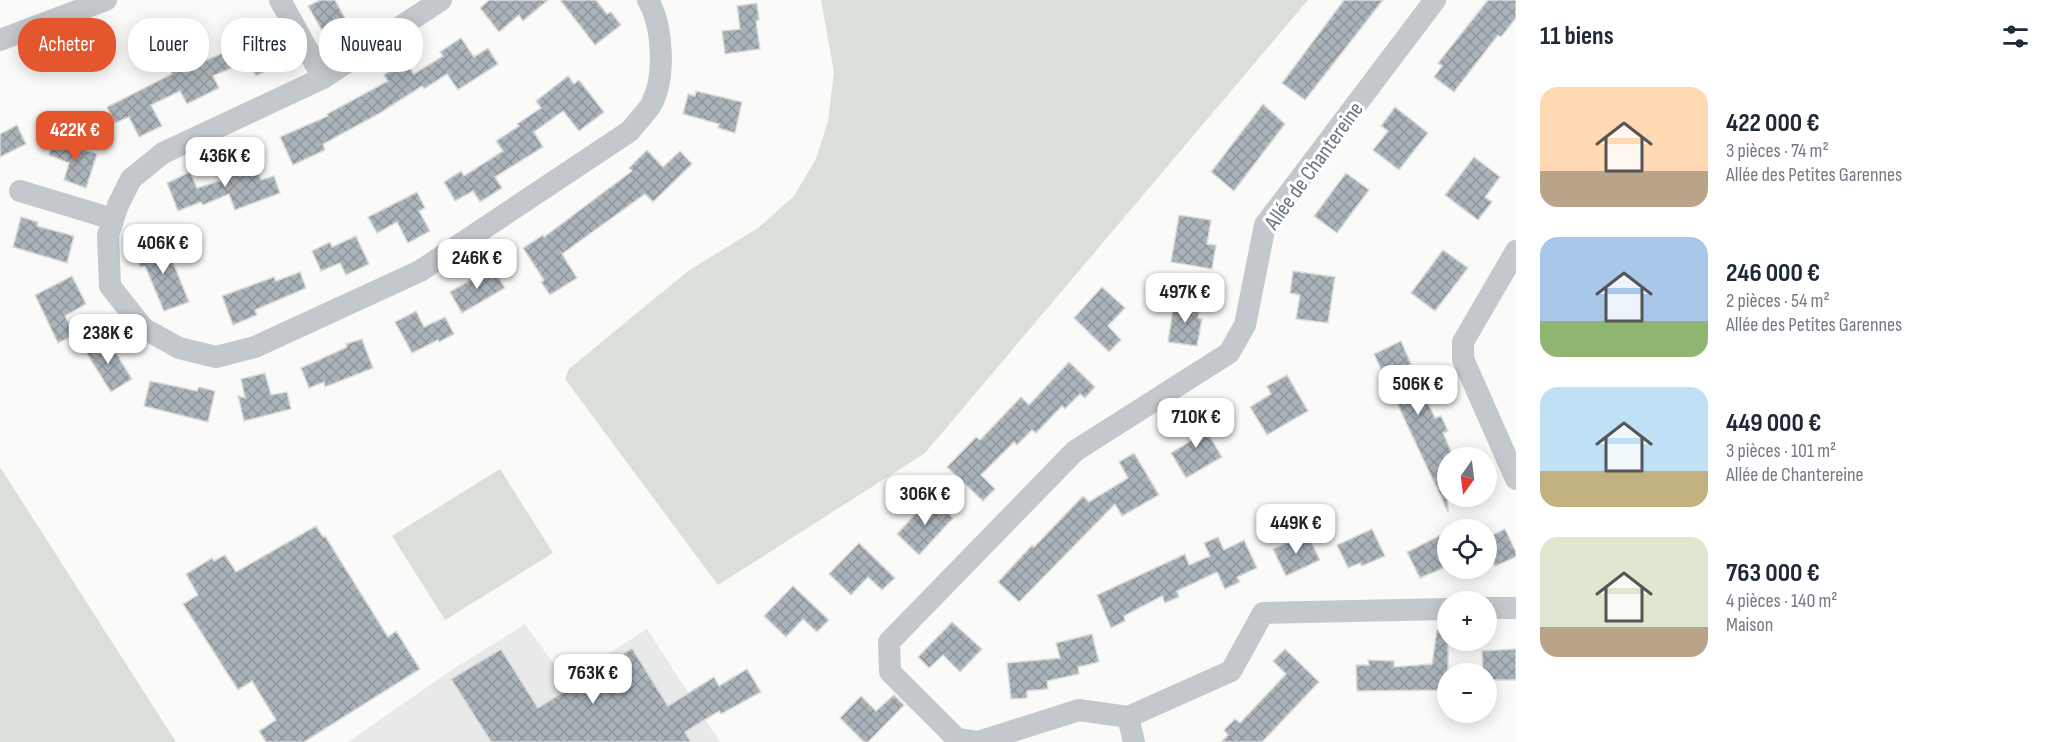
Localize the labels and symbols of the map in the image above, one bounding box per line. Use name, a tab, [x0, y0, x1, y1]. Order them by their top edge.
street label: Allée de Chantereine	[1258, 97, 1370, 236]
pin: 422K €	[26, 111, 124, 162]
pin: 436K €	[176, 137, 274, 188]
pin: 406K €	[114, 224, 212, 275]
pin: 246K €	[428, 239, 526, 290]
pin: 497K €	[1136, 273, 1234, 324]
pin: 238K €	[59, 314, 157, 365]
pin: 506K €	[1369, 365, 1467, 416]
pin: 710K €	[1147, 398, 1245, 449]
north arrow	[1437, 447, 1497, 507]
pin: 306K €	[876, 475, 974, 526]
pin: 449K €	[1247, 504, 1345, 555]
pin: 763K €	[544, 654, 642, 705]

